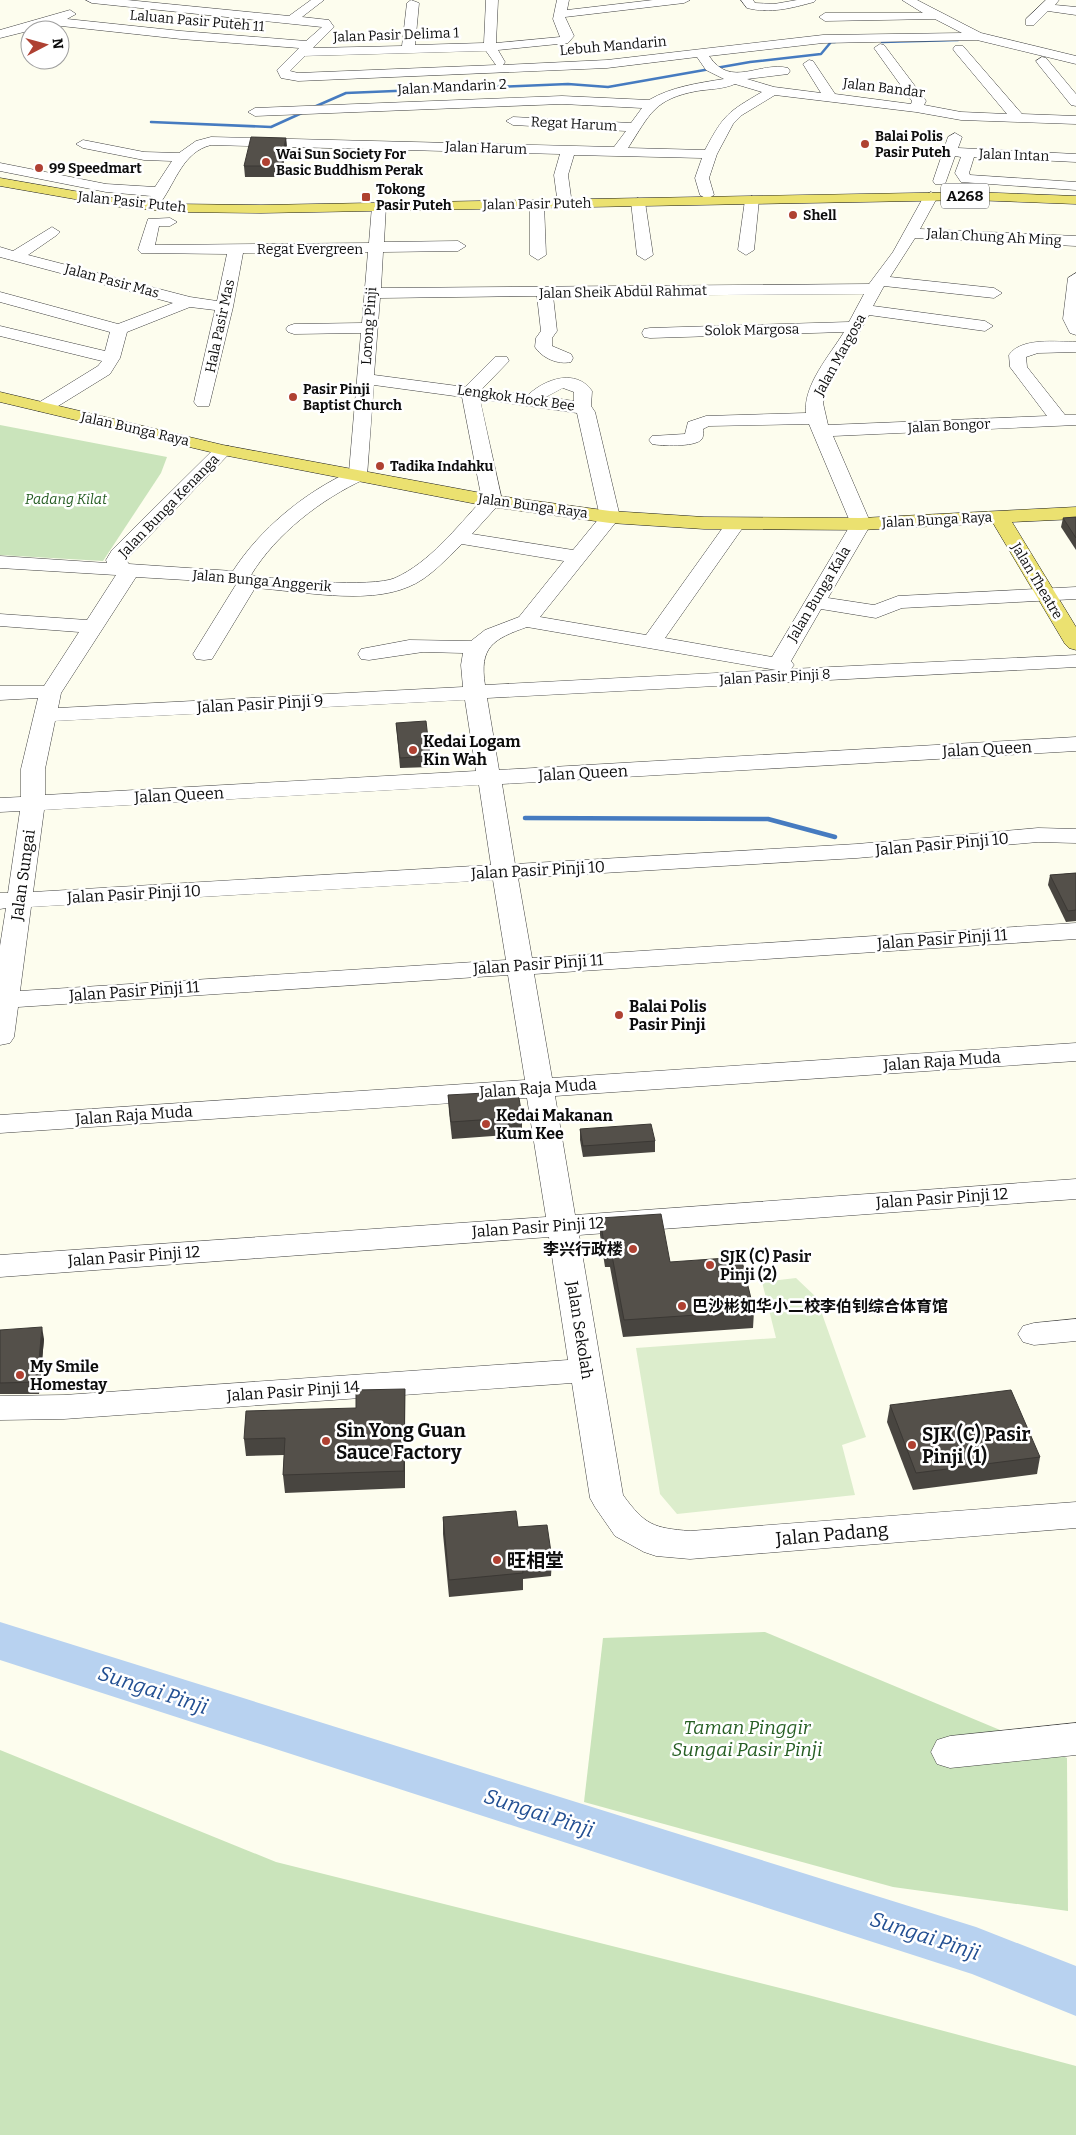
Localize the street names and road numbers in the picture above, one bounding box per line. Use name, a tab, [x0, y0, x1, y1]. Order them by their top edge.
street label: Laluan Pasir Puteh 11	[129, 7, 265, 35]
street label: Jalan Pasir Delima 1	[332, 24, 460, 46]
street label: Lebuh Mandarin	[559, 33, 667, 59]
street label: Jalan Bandar	[841, 74, 926, 101]
street label: Jalan Mandarin 2	[396, 76, 507, 98]
street label: Regat Harum	[530, 113, 618, 135]
street label: Jalan Harum	[444, 138, 528, 158]
street label: Jalan Intan	[978, 145, 1050, 165]
road number: A268	[941, 184, 989, 208]
street label: Jalan Pasir Puteh	[76, 188, 187, 216]
street label: Jalan Pasir Puteh	[481, 195, 592, 213]
street label: Jalan Chung Ah Ming	[925, 225, 1062, 249]
street label: Regat Evergreen	[257, 241, 363, 258]
street label: Jalan Pasir Mas	[62, 260, 161, 302]
street label: Hala Pasir Mas	[202, 278, 238, 374]
street label: Jalan Sheik Abdul Rahmat	[538, 282, 707, 302]
street label: Lorong Pinji	[358, 286, 380, 366]
street label: Jalan Margosa	[810, 311, 870, 400]
street label: Solok Margosa	[704, 321, 800, 339]
street label: Lengkok Hock Bee	[456, 381, 576, 415]
street label: Jalan Bunga Raya	[78, 408, 191, 450]
street label: Jalan Bongor	[906, 415, 991, 437]
street label: Jalan Bunga Kenanga	[115, 450, 223, 562]
street label: Jalan Bunga Raya	[476, 490, 589, 522]
street label: Jalan Bunga Raya	[880, 509, 993, 531]
street label: Jalan Theatre	[1007, 539, 1066, 622]
street label: Jalan Bunga Kala	[783, 543, 854, 646]
street label: Jalan Bunga Anggerik	[191, 566, 332, 596]
street label: Jalan Pasir Pinji 8	[718, 666, 831, 688]
street label: Jalan Pasir Pinji 9	[195, 691, 324, 717]
street label: Jalan Queen	[941, 737, 1032, 761]
street label: Jalan Queen	[537, 761, 628, 785]
street label: Jalan Queen	[133, 783, 224, 807]
street label: Jalan Sungai	[7, 828, 39, 923]
street label: Jalan Pasir Pinji 10	[873, 829, 1010, 859]
street label: Jalan Pasir Pinji 10	[470, 857, 605, 883]
street label: Jalan Pasir Pinji 10	[66, 881, 201, 907]
street label: Jalan Pasir Pinji 11	[875, 925, 1008, 953]
street label: Jalan Pasir Pinji 11	[471, 950, 604, 978]
street label: Jalan Pasir Pinji 11	[67, 977, 200, 1005]
street label: Jalan Raja Muda	[882, 1047, 1002, 1075]
street label: Jalan Raja Muda	[478, 1074, 598, 1102]
street label: Jalan Raja Muda	[74, 1101, 194, 1129]
street label: Jalan Pasir Pinji 12	[874, 1184, 1009, 1212]
street label: Jalan Pasir Pinji 12	[470, 1213, 605, 1241]
street label: Jalan Pasir Pinji 12	[66, 1242, 201, 1270]
street label: Jalan Sekolah	[563, 1279, 597, 1380]
street label: Jalan Pasir Pinji 14	[225, 1377, 361, 1405]
street label: Jalan Padang	[774, 1518, 890, 1550]

